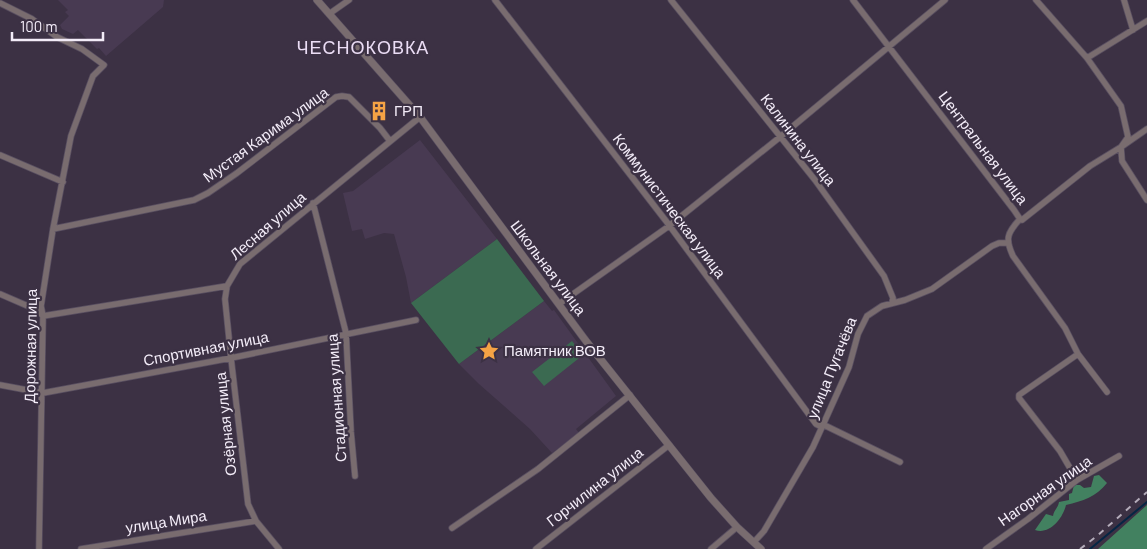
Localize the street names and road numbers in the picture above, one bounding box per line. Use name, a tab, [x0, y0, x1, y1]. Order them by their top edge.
street label: Мустая Карима улица	[199, 82, 332, 186]
street label: Центральная улица	[935, 87, 1033, 208]
street label: Калинина улица	[757, 90, 841, 189]
street label: Коммунистическая улица	[610, 130, 730, 282]
street label: Лесная улица	[226, 187, 309, 263]
street label: Школьная улица	[507, 216, 591, 319]
street label: Дорожная улица	[20, 288, 40, 403]
street label: улица Пугачёва	[803, 314, 860, 421]
street label: Спортивная улица	[142, 327, 271, 369]
street label: Стадионная улица	[322, 333, 349, 463]
street label: Озёрная улица	[211, 371, 239, 477]
street label: Горчилина улица	[542, 442, 647, 530]
street label: Нагорная улица	[994, 451, 1095, 529]
street label: улица Мира	[124, 506, 208, 536]

